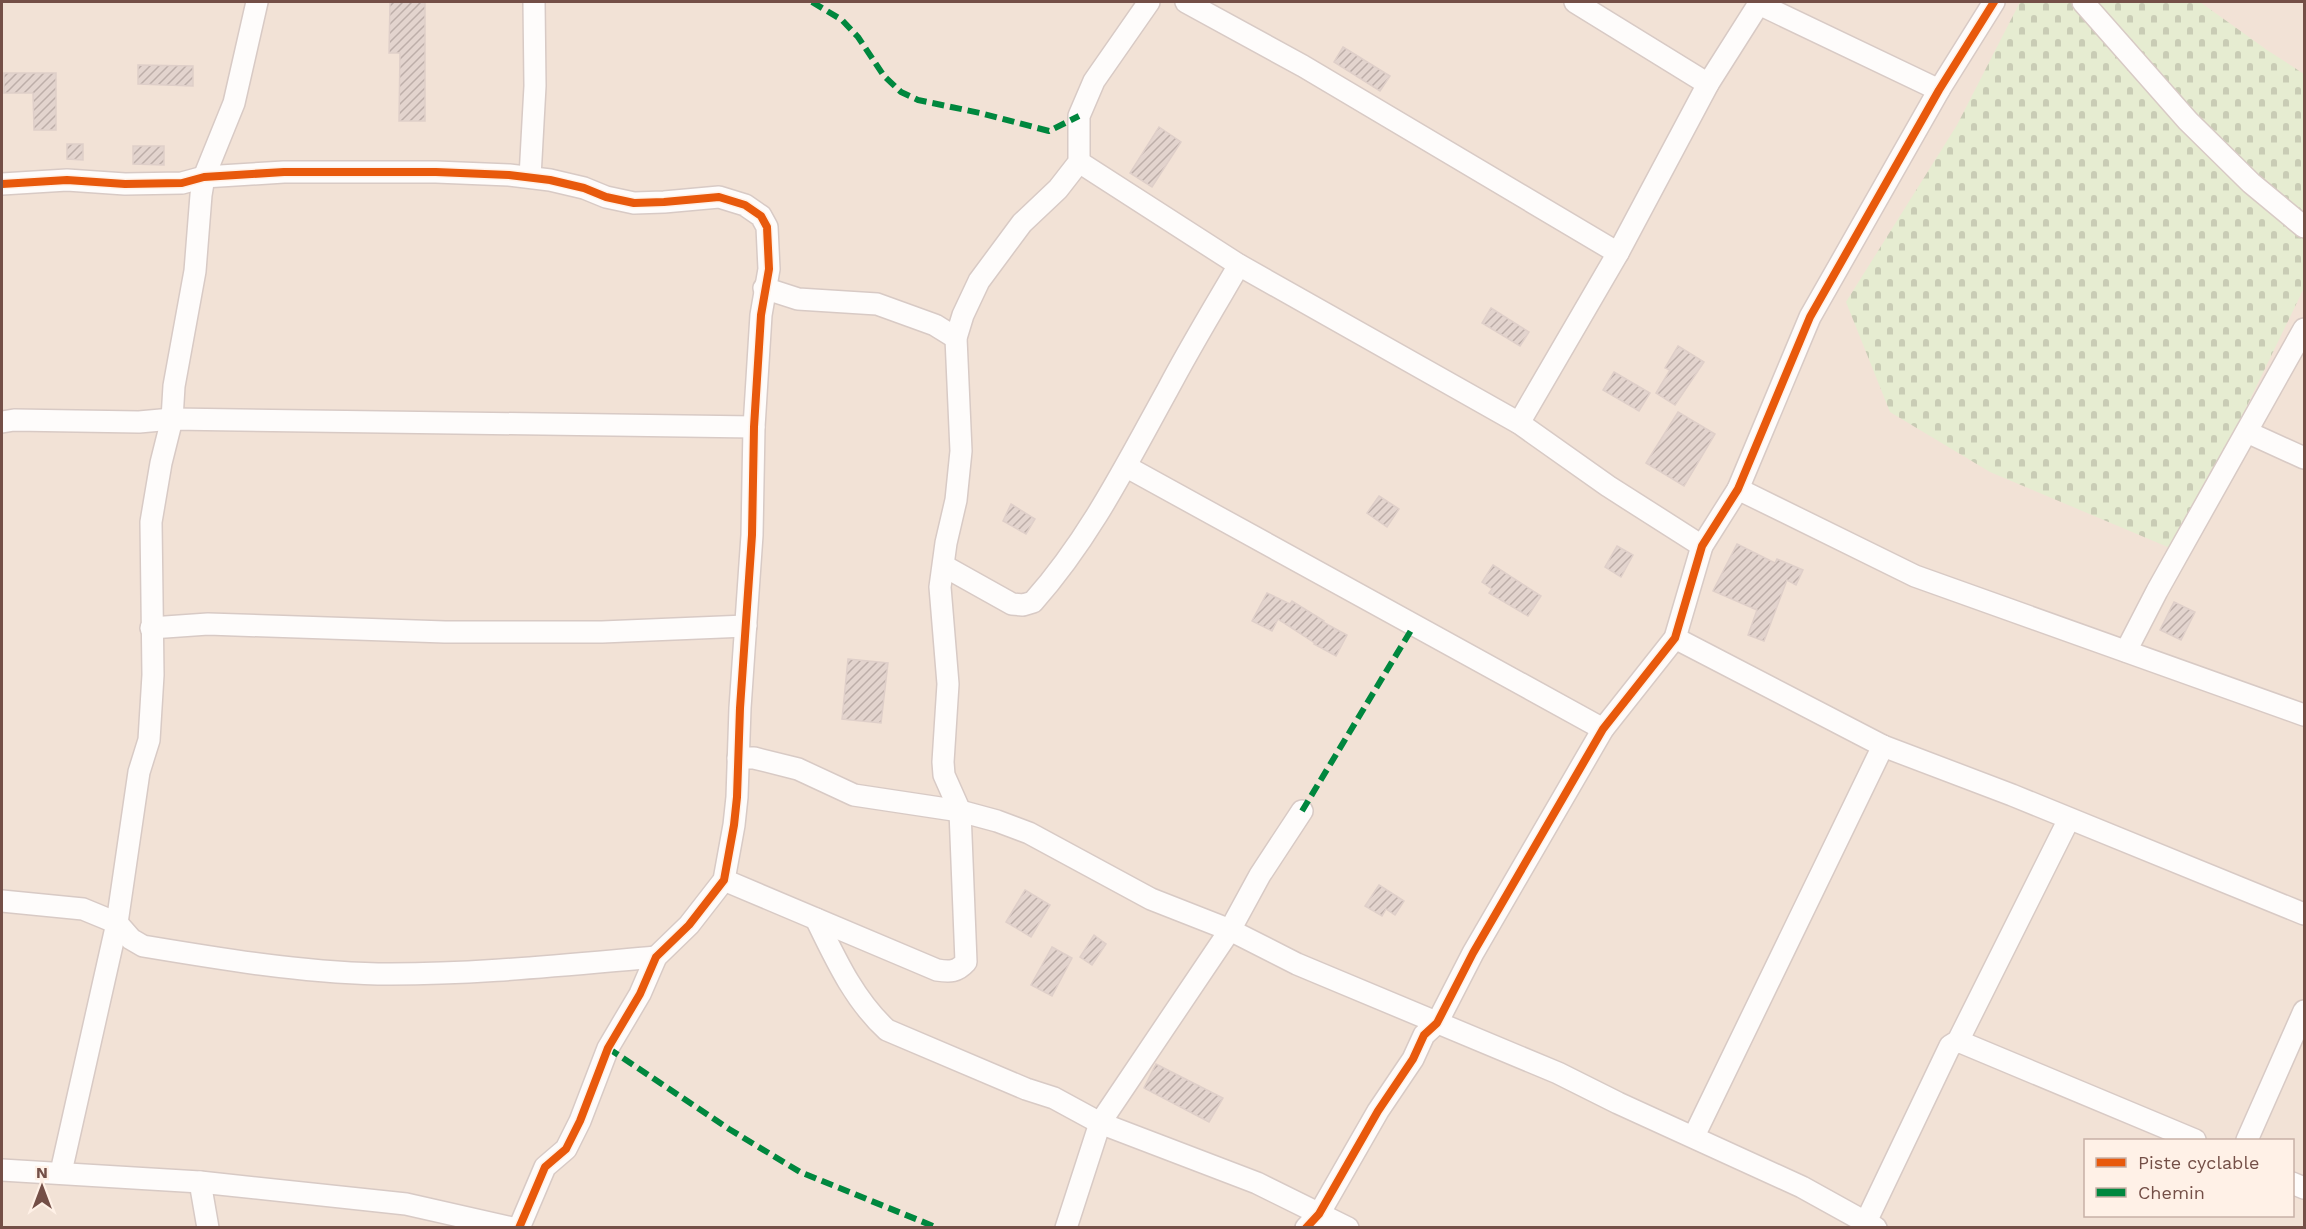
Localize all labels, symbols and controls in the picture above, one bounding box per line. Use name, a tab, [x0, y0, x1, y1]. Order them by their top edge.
legend	[2084, 1139, 2294, 1217]
text: Piste cyclable	[2138, 1152, 2259, 1173]
north arrow	[12, 1157, 72, 1217]
text: N	[36, 1163, 48, 1182]
text: Chemin	[2138, 1182, 2205, 1203]

